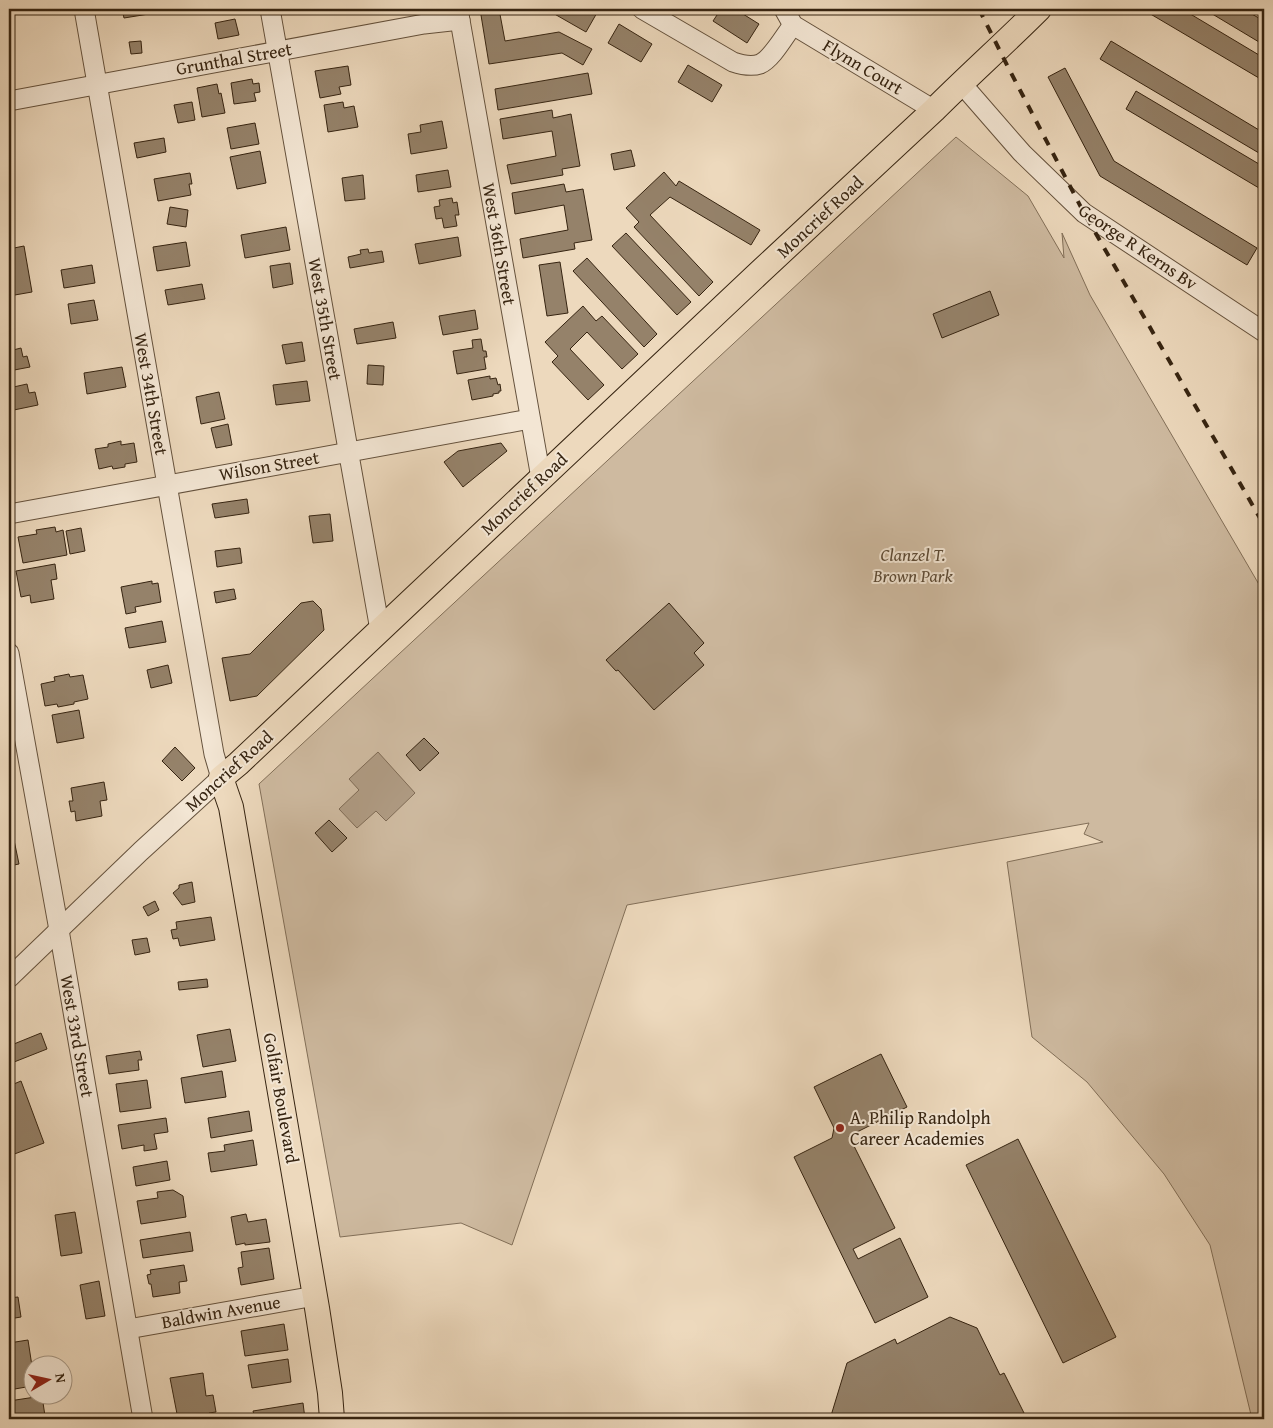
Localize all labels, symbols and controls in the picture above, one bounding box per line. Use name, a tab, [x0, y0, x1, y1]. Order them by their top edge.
street label: Flynn Court	[818, 32, 909, 102]
street label: Grunthal Street	[174, 35, 295, 82]
street label: Moncrief Road	[770, 169, 870, 264]
street label: West 36th Street	[475, 181, 524, 308]
street label: George R Kerns Bv	[1073, 197, 1203, 296]
street label: West 35th Street	[301, 256, 350, 383]
street label: West 34th Street	[127, 331, 176, 458]
street label: Wilson Street	[217, 443, 322, 488]
street label: Moncrief Road	[474, 446, 574, 541]
park label: Clanzel T. Brown Park	[872, 541, 954, 589]
street label: Moncrief Road	[179, 723, 279, 818]
street label: West 33rd Street	[53, 972, 102, 1100]
street label: Golfair Boulevard	[257, 1030, 306, 1166]
place label: A. Philip Randolph Career Academies	[850, 1104, 991, 1152]
marker: A. Philip Randolph Career Academies	[834, 1122, 846, 1134]
street label: Baldwin Avenue	[159, 1288, 283, 1335]
north arrow	[22, 1356, 72, 1406]
text: N	[50, 1372, 72, 1385]

